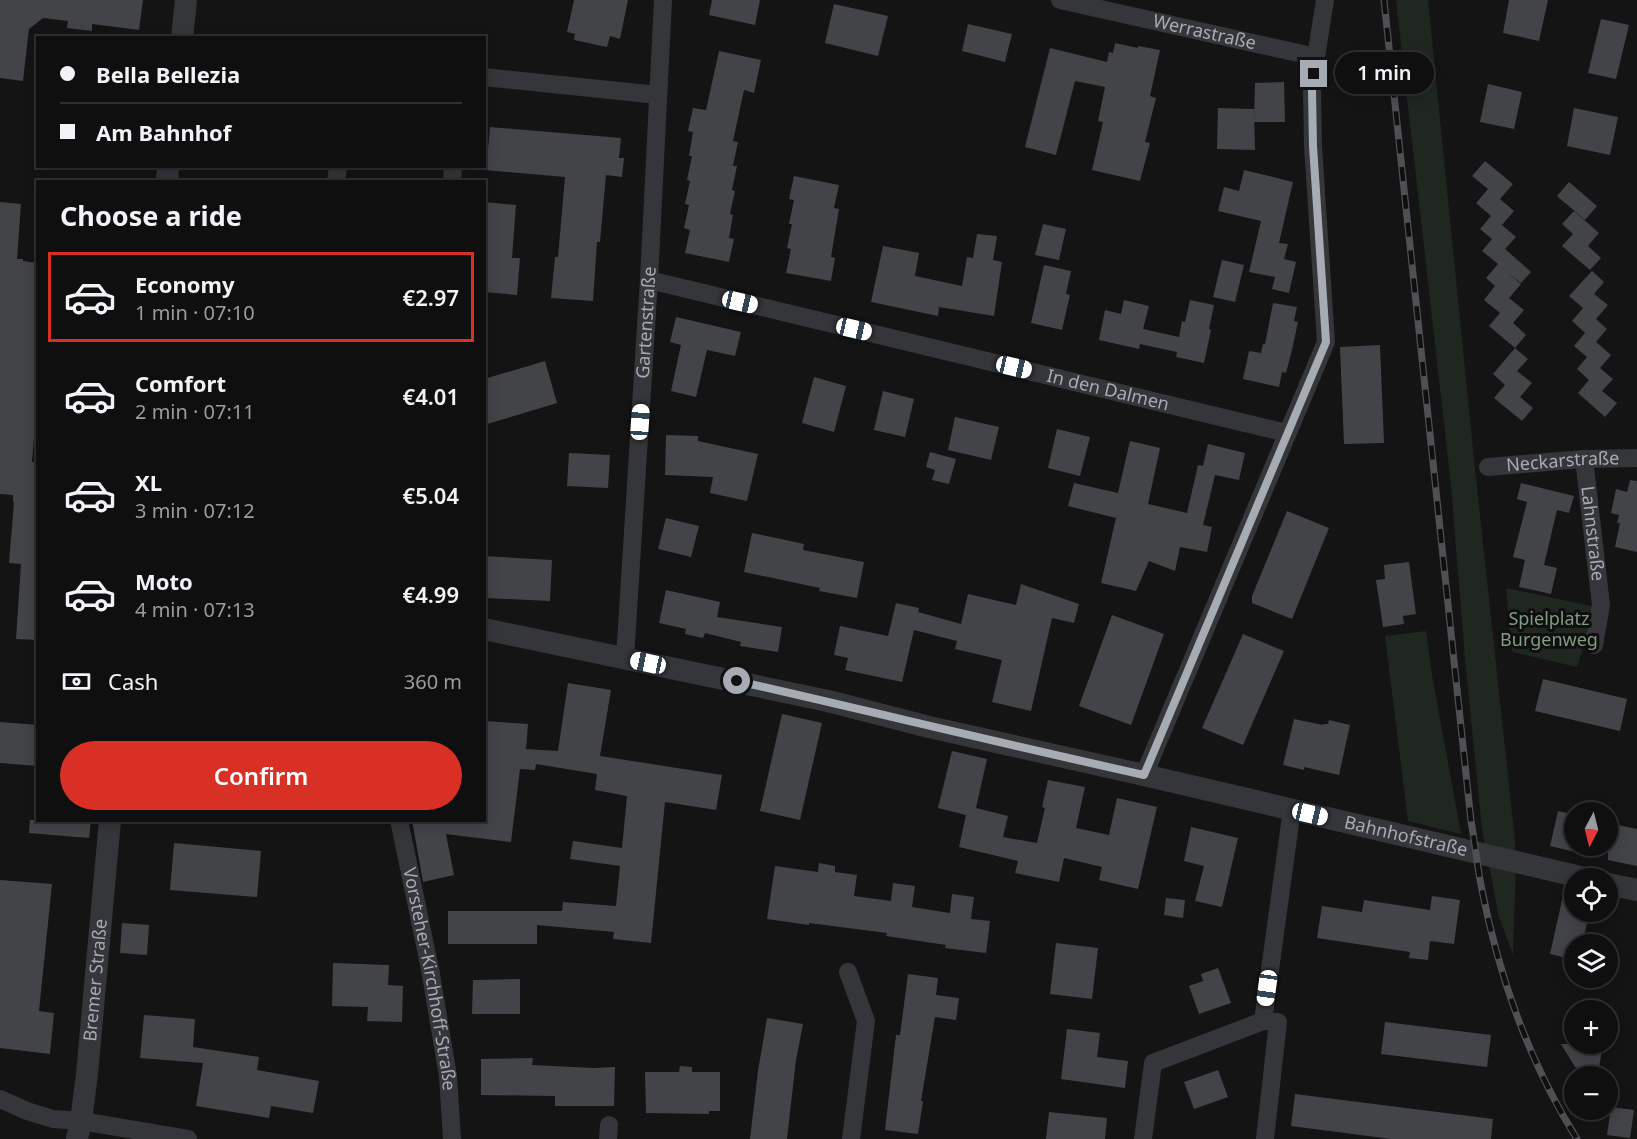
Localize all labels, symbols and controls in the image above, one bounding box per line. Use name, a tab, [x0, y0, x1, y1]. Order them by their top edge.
street label: Werrastraße	[1151, 8, 1259, 54]
callout: 1 min	[1335, 53, 1434, 95]
text: Bella Bellezia	[96, 59, 240, 89]
text: 1 min	[1357, 59, 1412, 86]
route end	[1300, 60, 1327, 87]
text: Am Bahnhof	[96, 117, 231, 147]
text: Choose a ride	[60, 197, 242, 234]
street label: Gartenstraße	[630, 266, 661, 379]
text: Economy	[135, 269, 234, 299]
icon: car	[63, 270, 117, 324]
text: €2.97	[403, 282, 459, 312]
car	[720, 289, 760, 315]
text: 1 min · 07:10	[135, 299, 255, 326]
car	[834, 316, 874, 342]
car	[994, 354, 1034, 380]
street label: In den Dalmen	[1045, 363, 1172, 415]
text: Comfort	[135, 368, 226, 398]
icon: car	[63, 369, 117, 423]
text: €4.01	[403, 381, 459, 411]
text: 2 min · 07:11	[135, 398, 255, 425]
car	[630, 403, 650, 441]
street label: Neckarstraße	[1505, 445, 1620, 476]
text: XL	[135, 467, 162, 497]
icon: car	[63, 468, 117, 522]
text: €5.04	[403, 480, 459, 510]
street label: Lahnstraße	[1576, 485, 1611, 582]
text: 3 min · 07:12	[135, 497, 255, 524]
text: Moto	[135, 566, 193, 596]
icon: car	[63, 567, 117, 621]
text: €4.99	[403, 579, 459, 609]
text: 4 min · 07:13	[135, 596, 255, 623]
park label: Spielplatz Burgenweg	[1500, 606, 1598, 651]
car	[629, 650, 667, 676]
icon: cash	[60, 665, 93, 698]
text: Cash	[108, 666, 158, 696]
route start	[723, 667, 750, 694]
text: 360 m	[404, 668, 462, 695]
button: Confirm	[60, 741, 462, 810]
car	[1290, 801, 1330, 827]
north arrow	[1564, 802, 1618, 856]
map controls	[1564, 802, 1618, 1120]
street label: Bahnhofstraße	[1342, 809, 1470, 861]
street label: Vorsteher-Kirchhoff-Straße	[398, 865, 462, 1091]
button: locate	[1564, 868, 1618, 922]
street label: Bremer Straße	[77, 918, 112, 1043]
button: layers	[1564, 934, 1618, 988]
car	[1256, 969, 1278, 1007]
button: +	[1564, 1000, 1618, 1054]
button: −	[1564, 1066, 1618, 1120]

